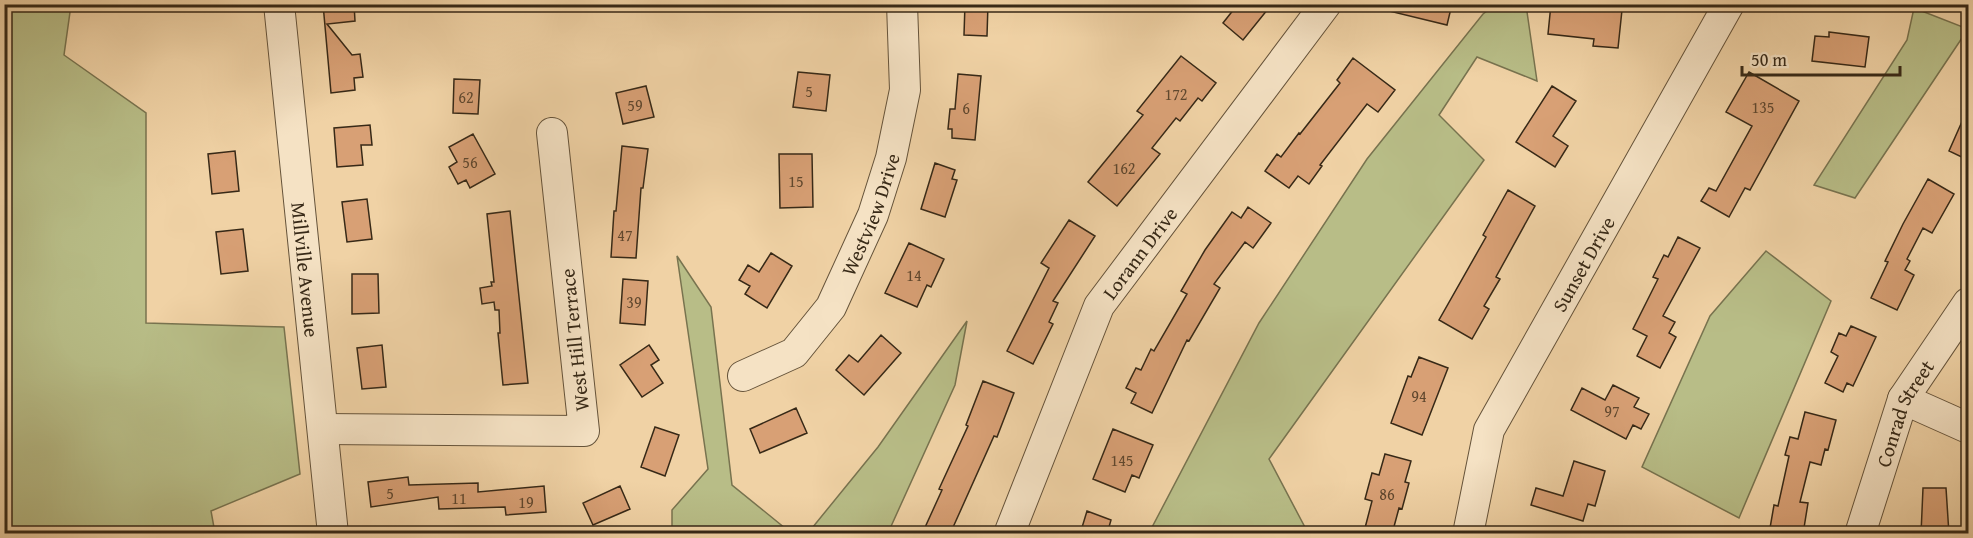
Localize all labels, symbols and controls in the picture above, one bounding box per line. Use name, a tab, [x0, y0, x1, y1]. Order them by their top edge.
scale bar	[1742, 39, 1900, 77]
text: 50 m	[1751, 46, 1787, 73]
house number: 5	[805, 79, 813, 103]
house number: 172	[1164, 82, 1188, 106]
house number: 62	[458, 85, 474, 109]
house number: 59	[627, 93, 643, 117]
house number: 135	[1751, 95, 1775, 119]
house number: 6	[962, 96, 970, 120]
street label: Westview Drive	[833, 149, 906, 280]
house number: 56	[462, 150, 478, 174]
house number: 162	[1112, 156, 1136, 180]
house number: 15	[788, 169, 804, 193]
street label: Lorann Drive	[1095, 200, 1184, 305]
street label: Millville Avenue	[285, 201, 327, 338]
street label: Sunset Drive	[1544, 211, 1621, 317]
house number: 47	[617, 223, 633, 247]
house number: 14	[906, 263, 922, 287]
street label: West Hill Terrace	[552, 267, 596, 413]
house number: 39	[626, 290, 642, 314]
street label: Conrad Street	[1868, 354, 1940, 471]
house number: 94	[1411, 384, 1427, 408]
house number: 97	[1604, 399, 1620, 423]
house number: 145	[1110, 448, 1134, 472]
house number: 5	[386, 481, 394, 505]
house number: 86	[1379, 482, 1395, 506]
house number: 11	[451, 486, 467, 510]
house number: 19	[518, 490, 534, 514]

